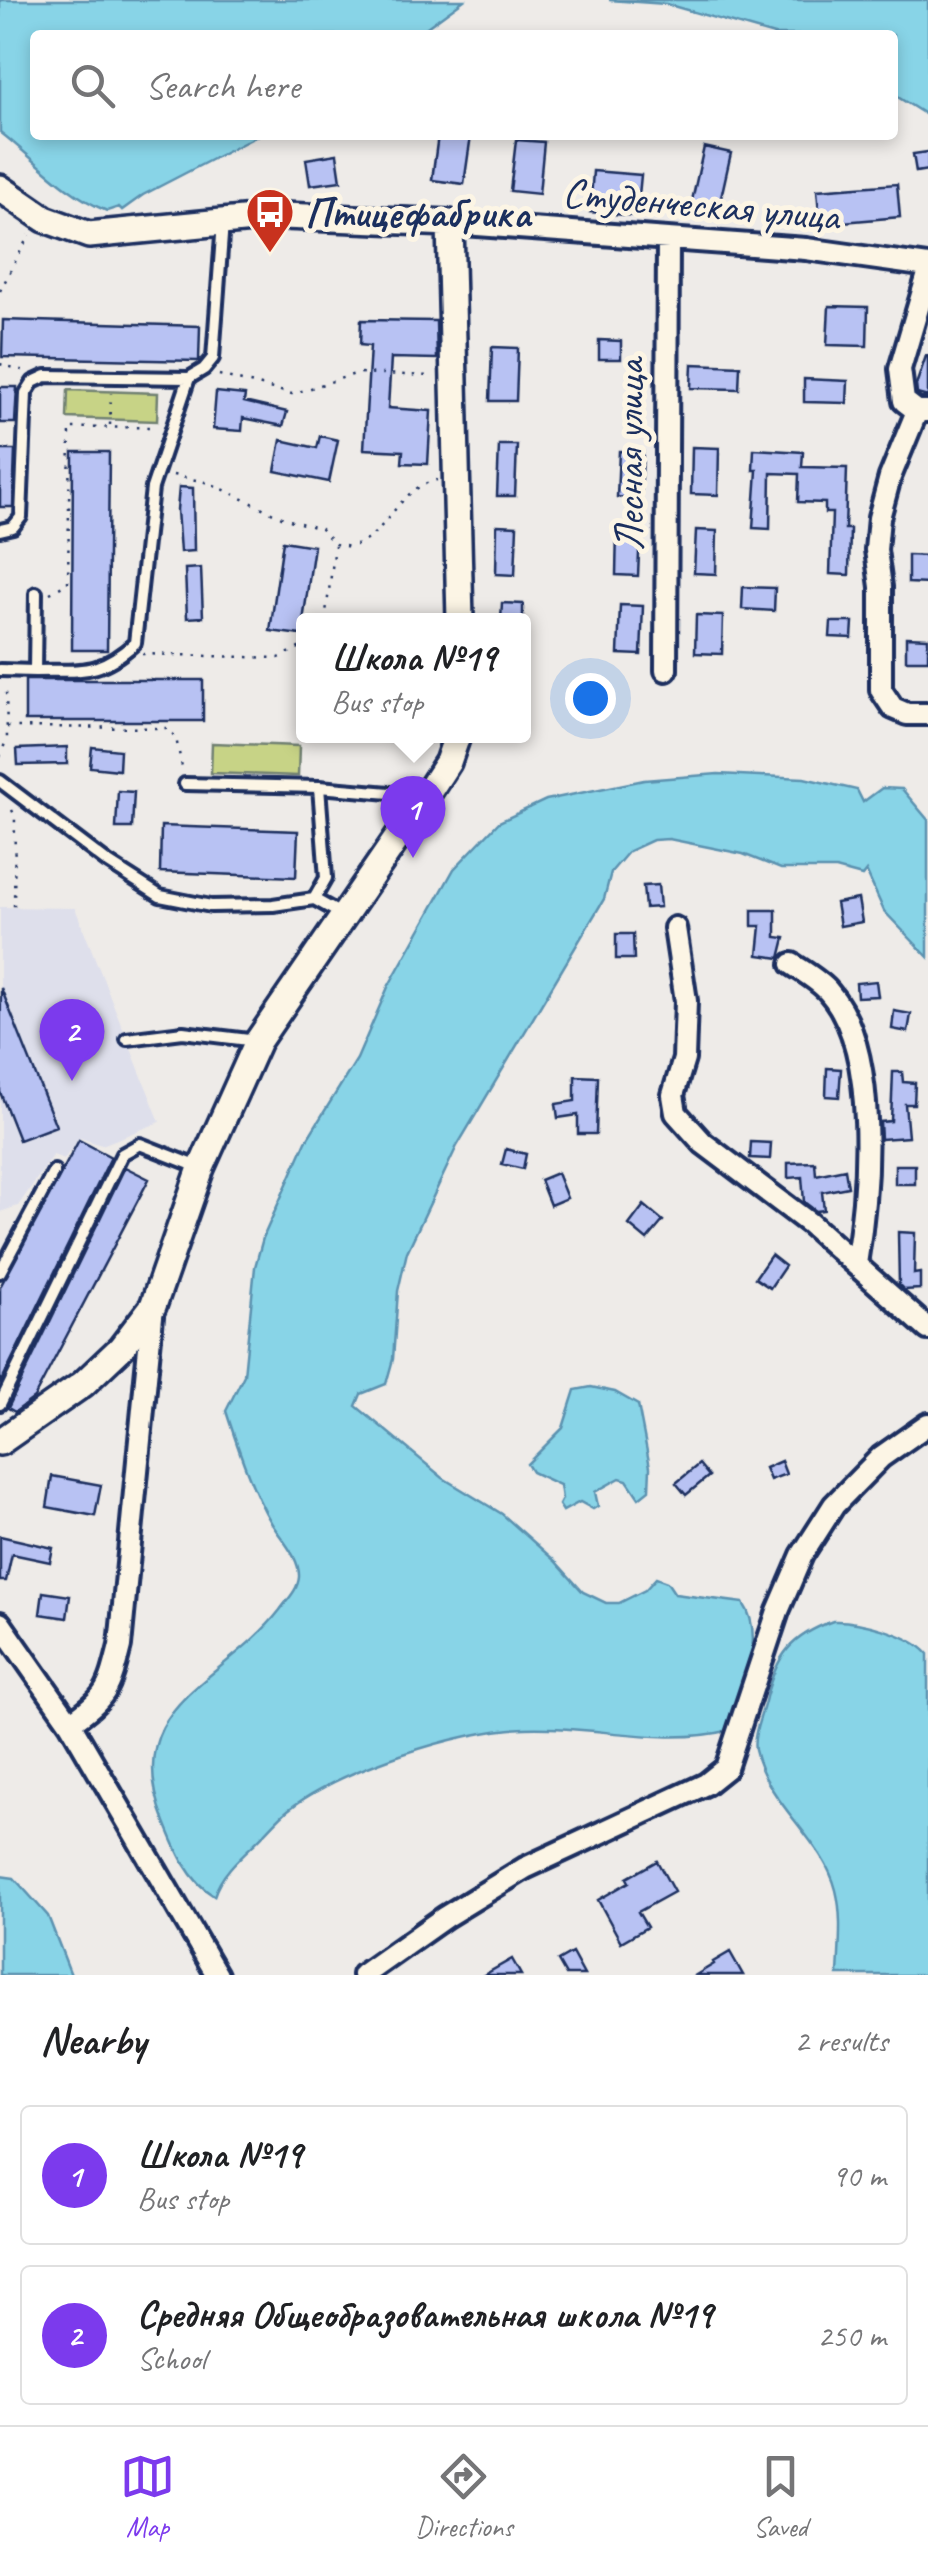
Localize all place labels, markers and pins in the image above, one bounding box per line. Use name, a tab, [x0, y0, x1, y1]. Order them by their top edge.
bus stop icon: Птицефабрика	[244, 186, 296, 254]
place label: Птицефабрика	[305, 187, 533, 240]
pin: 1	[380, 776, 446, 858]
pin: 2	[40, 998, 104, 1081]

